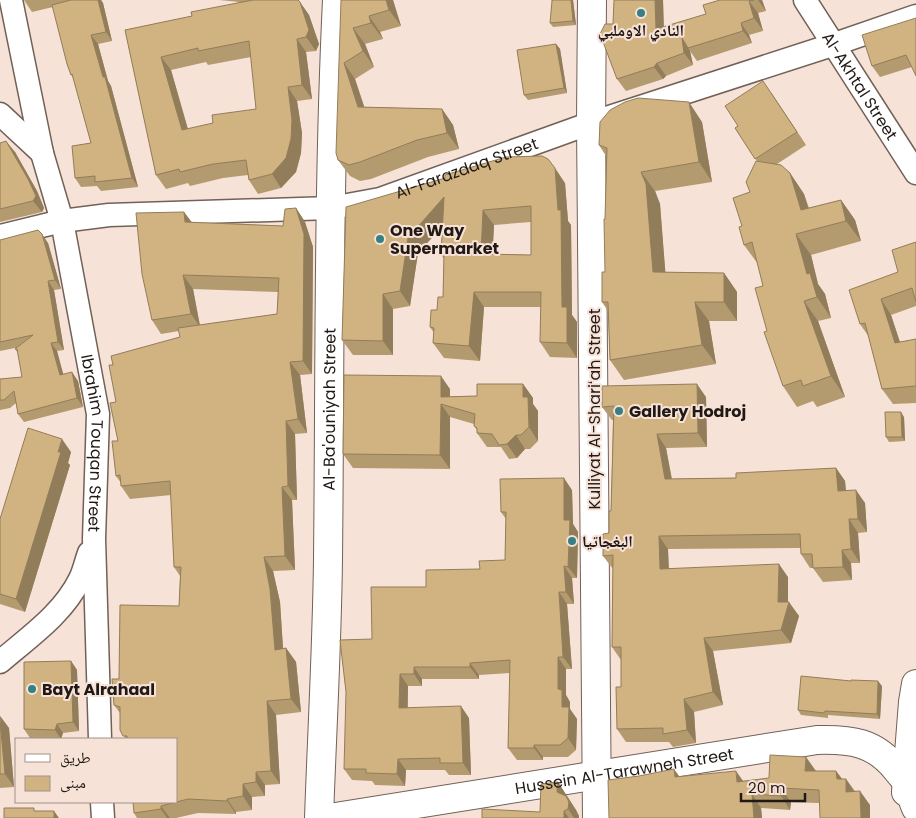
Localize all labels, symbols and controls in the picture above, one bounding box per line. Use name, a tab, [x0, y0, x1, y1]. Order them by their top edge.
marker: النادي الاوملبي	[635, 7, 647, 19]
place label: النادي الاوملبي	[598, 19, 684, 42]
street label: Al-Akhtal Street	[817, 27, 903, 145]
street label: Al-Farazdaq Street	[392, 132, 541, 204]
place label: One Way Supermarket	[390, 219, 499, 260]
marker: One Way Supermarket	[374, 233, 386, 245]
street label: Kulliyat Al-Shariʻah Street	[583, 308, 606, 510]
street label: Al-Ba'ouniyah Street	[317, 328, 341, 491]
street label: Ibrahim Touqan Street	[76, 352, 110, 533]
place label: Gallery Hodroj	[629, 400, 746, 423]
marker: Gallery Hodroj	[613, 405, 625, 417]
place label: البغجاتيا	[582, 530, 633, 553]
marker: البغجاتيا	[566, 535, 578, 547]
place label: Bayt Alrahaal	[42, 678, 155, 701]
marker: Bayt Alrahaal	[26, 683, 38, 695]
legend	[15, 738, 178, 803]
street label: Hussein Al-Tarawneh Street	[513, 742, 735, 800]
text: طريق	[60, 747, 91, 768]
scale bar	[741, 770, 805, 802]
text: مبنى	[60, 772, 86, 793]
text: 20 m	[748, 777, 786, 798]

